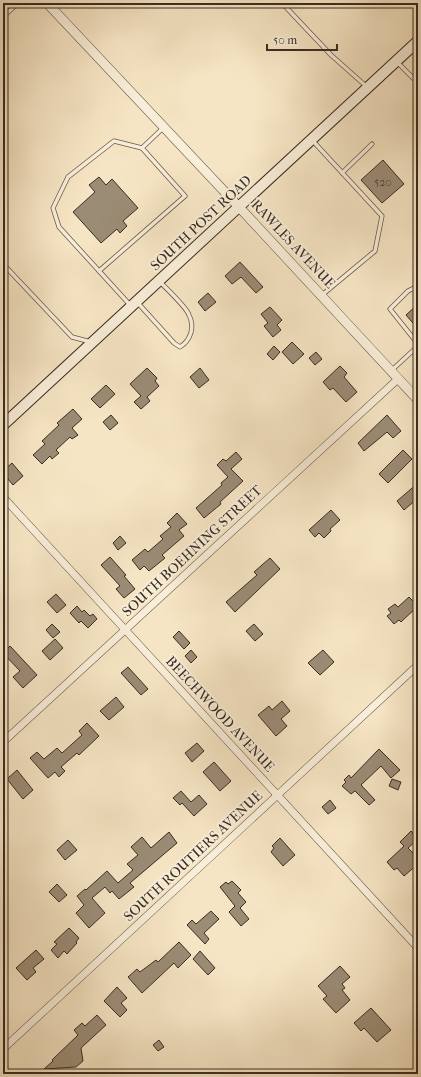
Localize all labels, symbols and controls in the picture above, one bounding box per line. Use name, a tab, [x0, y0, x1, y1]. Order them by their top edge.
scale bar	[267, 26, 337, 52]
text: 50 m	[273, 33, 297, 47]
street label: SOUTH POST ROAD	[147, 172, 255, 274]
house number: 520	[374, 175, 392, 189]
street label: RAWLES AVENUE	[248, 196, 339, 292]
street label: SOUTH BOEHNING STREET	[119, 481, 266, 620]
street label: BEECHWOOD AVENUE	[162, 653, 278, 776]
street label: SOUTH ROUTIERS AVENUE	[120, 787, 266, 925]

